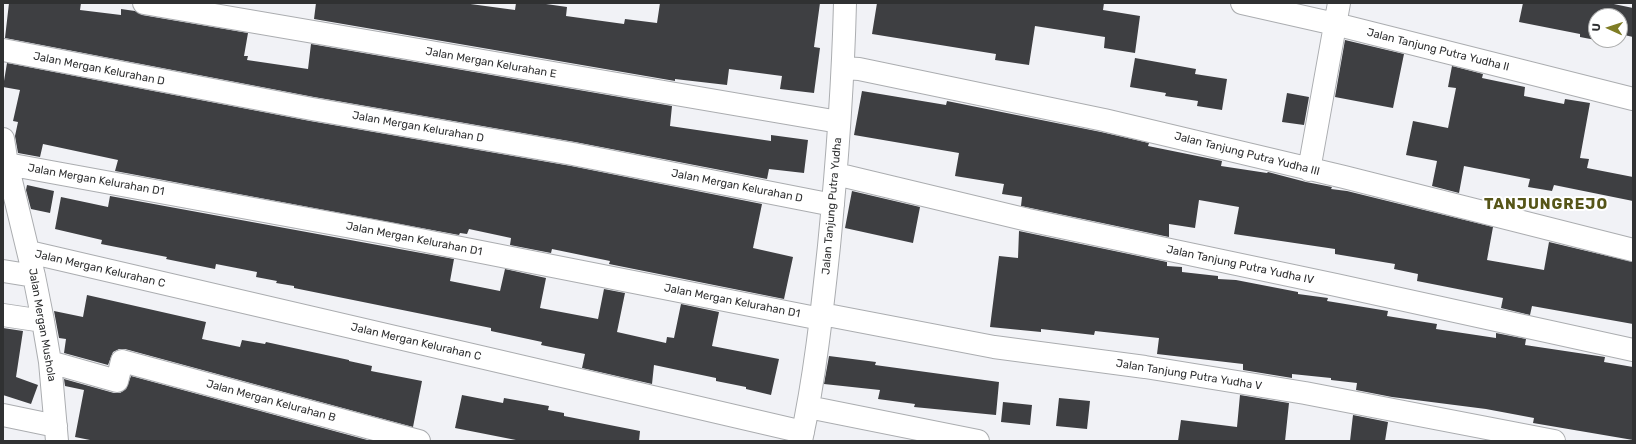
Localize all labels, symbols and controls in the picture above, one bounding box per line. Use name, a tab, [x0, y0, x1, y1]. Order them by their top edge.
north arrow	[1588, 8, 1628, 48]
text: U	[1590, 23, 1603, 32]
street label: Jalan Tanjung Putra Yudha II	[1365, 26, 1511, 74]
street label: Jalan Mergan Kelurahan E	[424, 45, 558, 81]
street label: Jalan Mergan Kelurahan D	[32, 50, 166, 88]
street label: Jalan Mergan Kelurahan D	[351, 109, 485, 145]
street label: Jalan Tanjung Putra Yudha III	[1173, 130, 1321, 178]
street label: Jalan Tanjung Putra Yudha	[819, 137, 845, 275]
street label: Jalan Mergan Kelurahan D1	[27, 161, 165, 199]
street label: Jalan Mergan Kelurahan D	[670, 167, 804, 205]
district label: TANJUNGREJO	[1484, 196, 1608, 214]
street label: Jalan Mergan Kelurahan D1	[345, 219, 483, 259]
street label: Jalan Tanjung Putra Yudha IV	[1165, 243, 1315, 287]
street label: Jalan Mergan Kelurahan C	[34, 248, 166, 290]
street label: Jalan Mergan Mushola	[26, 267, 58, 383]
street label: Jalan Mergan Kelurahan D1	[663, 281, 801, 321]
street label: Jalan Mergan Kelurahan C	[350, 321, 482, 363]
street label: Jalan Tanjung Putra Yudha V	[1115, 357, 1263, 393]
street label: Jalan Mergan Kelurahan B	[205, 377, 337, 425]

